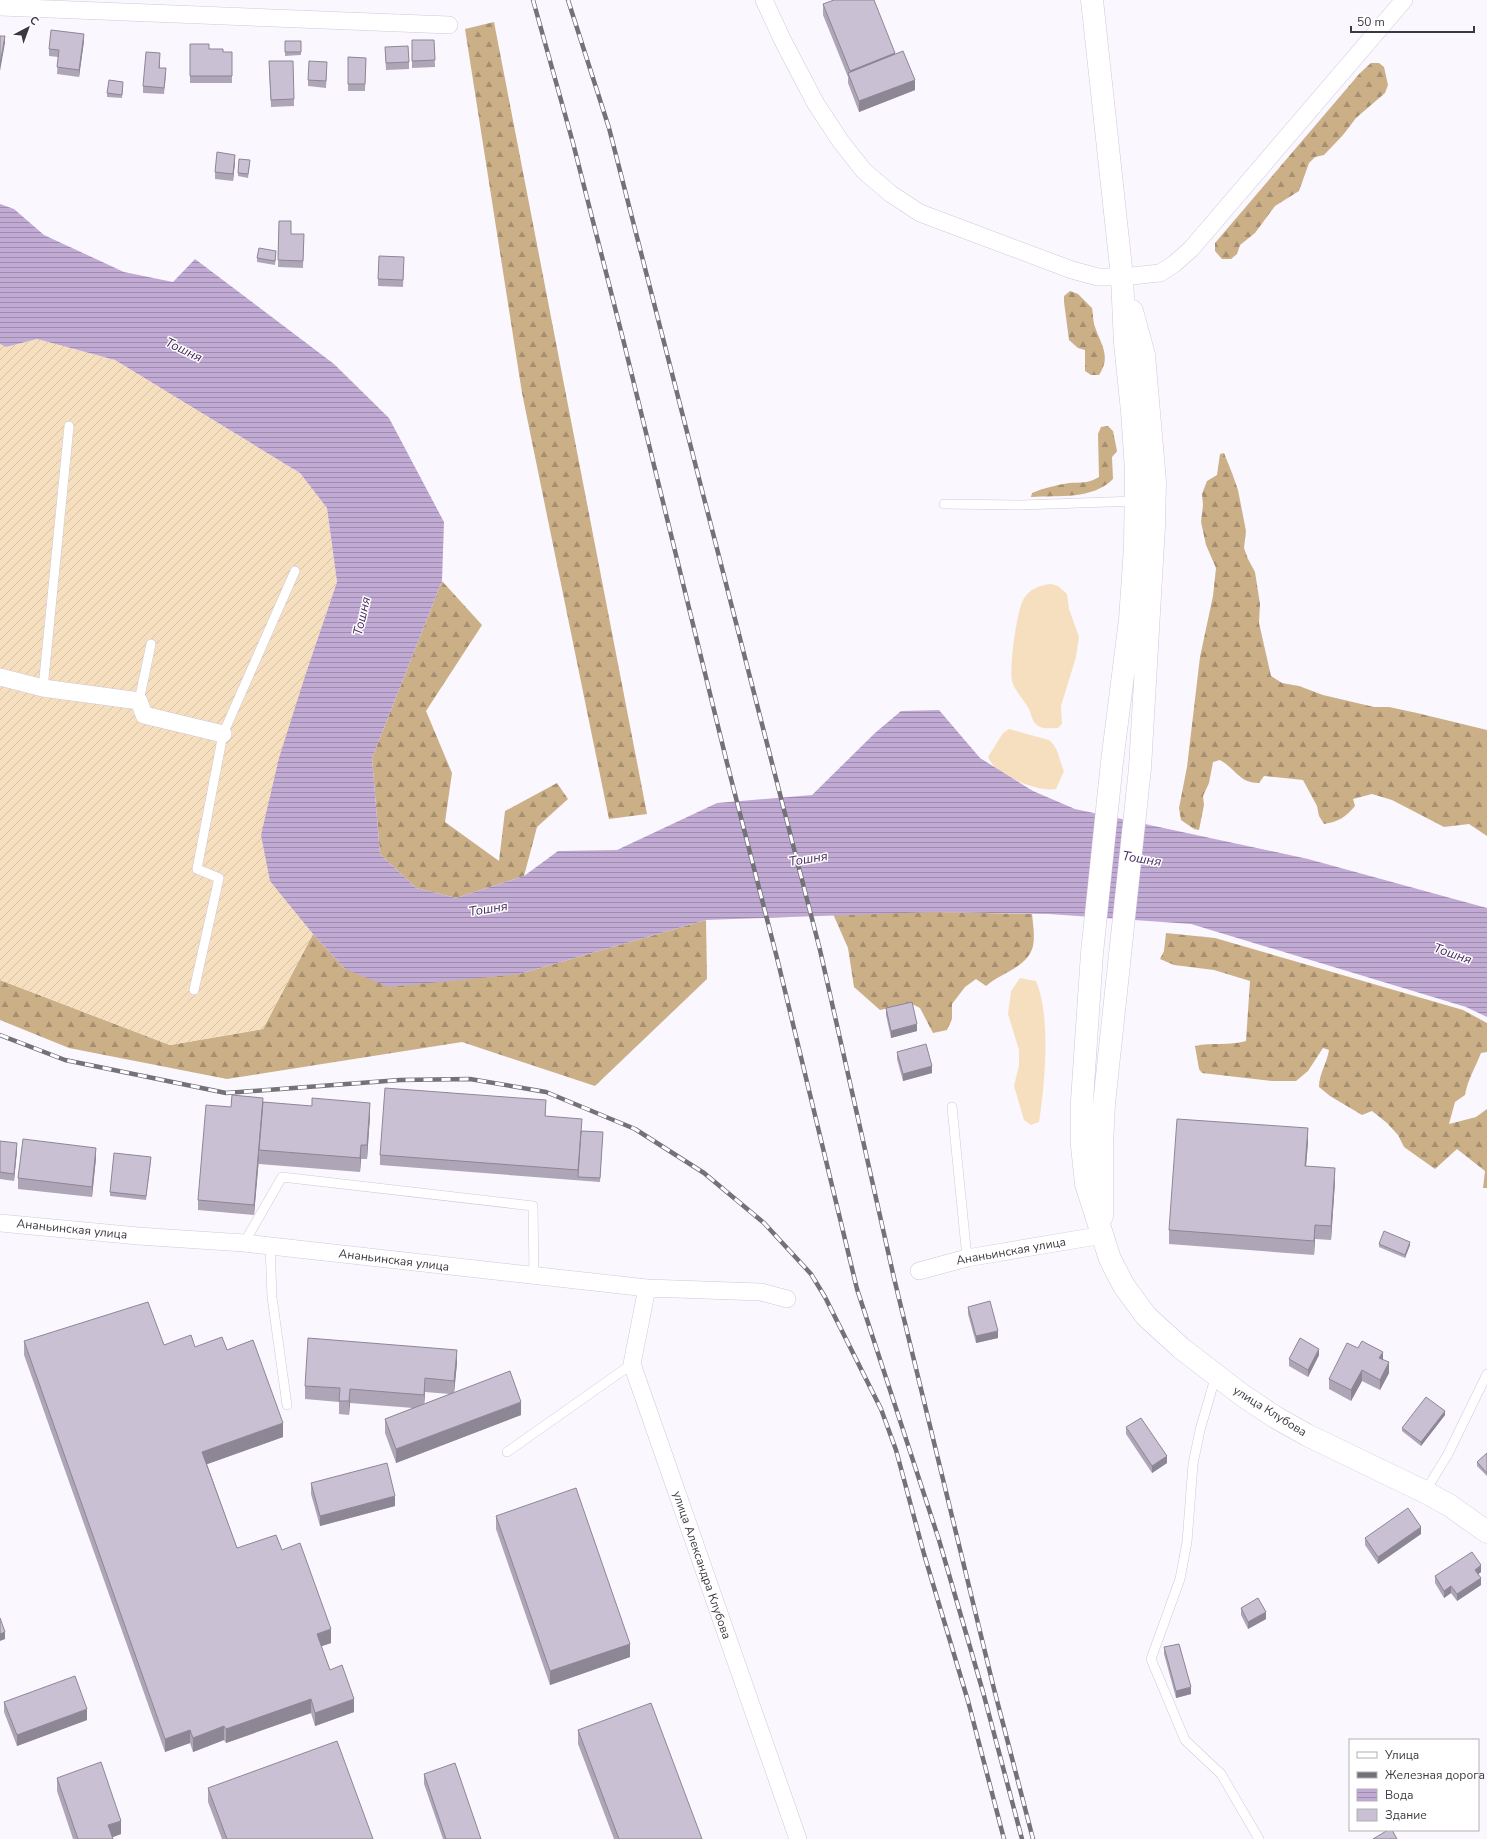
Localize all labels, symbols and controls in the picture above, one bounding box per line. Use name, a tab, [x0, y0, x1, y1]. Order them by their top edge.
north arrow	[8, 8, 48, 48]
scale bar	[1351, 8, 1474, 34]
text: С	[26, 13, 42, 29]
text: 50 m	[1357, 14, 1385, 30]
water label: Тошня	[162, 333, 205, 367]
water label: Тошня	[349, 595, 375, 637]
water label: Тошня	[787, 847, 829, 871]
water label: Тошня	[1121, 847, 1163, 871]
water label: Тошня	[467, 897, 509, 921]
water label: Тошня	[1431, 939, 1474, 969]
street label: Ананьинская улица	[16, 1215, 128, 1243]
street label: Ананьинская улица	[955, 1233, 1067, 1269]
street label: Ананьинская улица	[338, 1245, 450, 1275]
street label: улица Клубова	[1230, 1382, 1310, 1440]
street label: улица Александра Клубова	[669, 1489, 735, 1641]
legend	[1349, 1739, 1479, 1831]
text: Улица	[1384, 1747, 1419, 1763]
text: Железная дорога	[1385, 1767, 1485, 1783]
text: Вода	[1385, 1787, 1413, 1803]
text: Здание	[1385, 1807, 1427, 1823]

